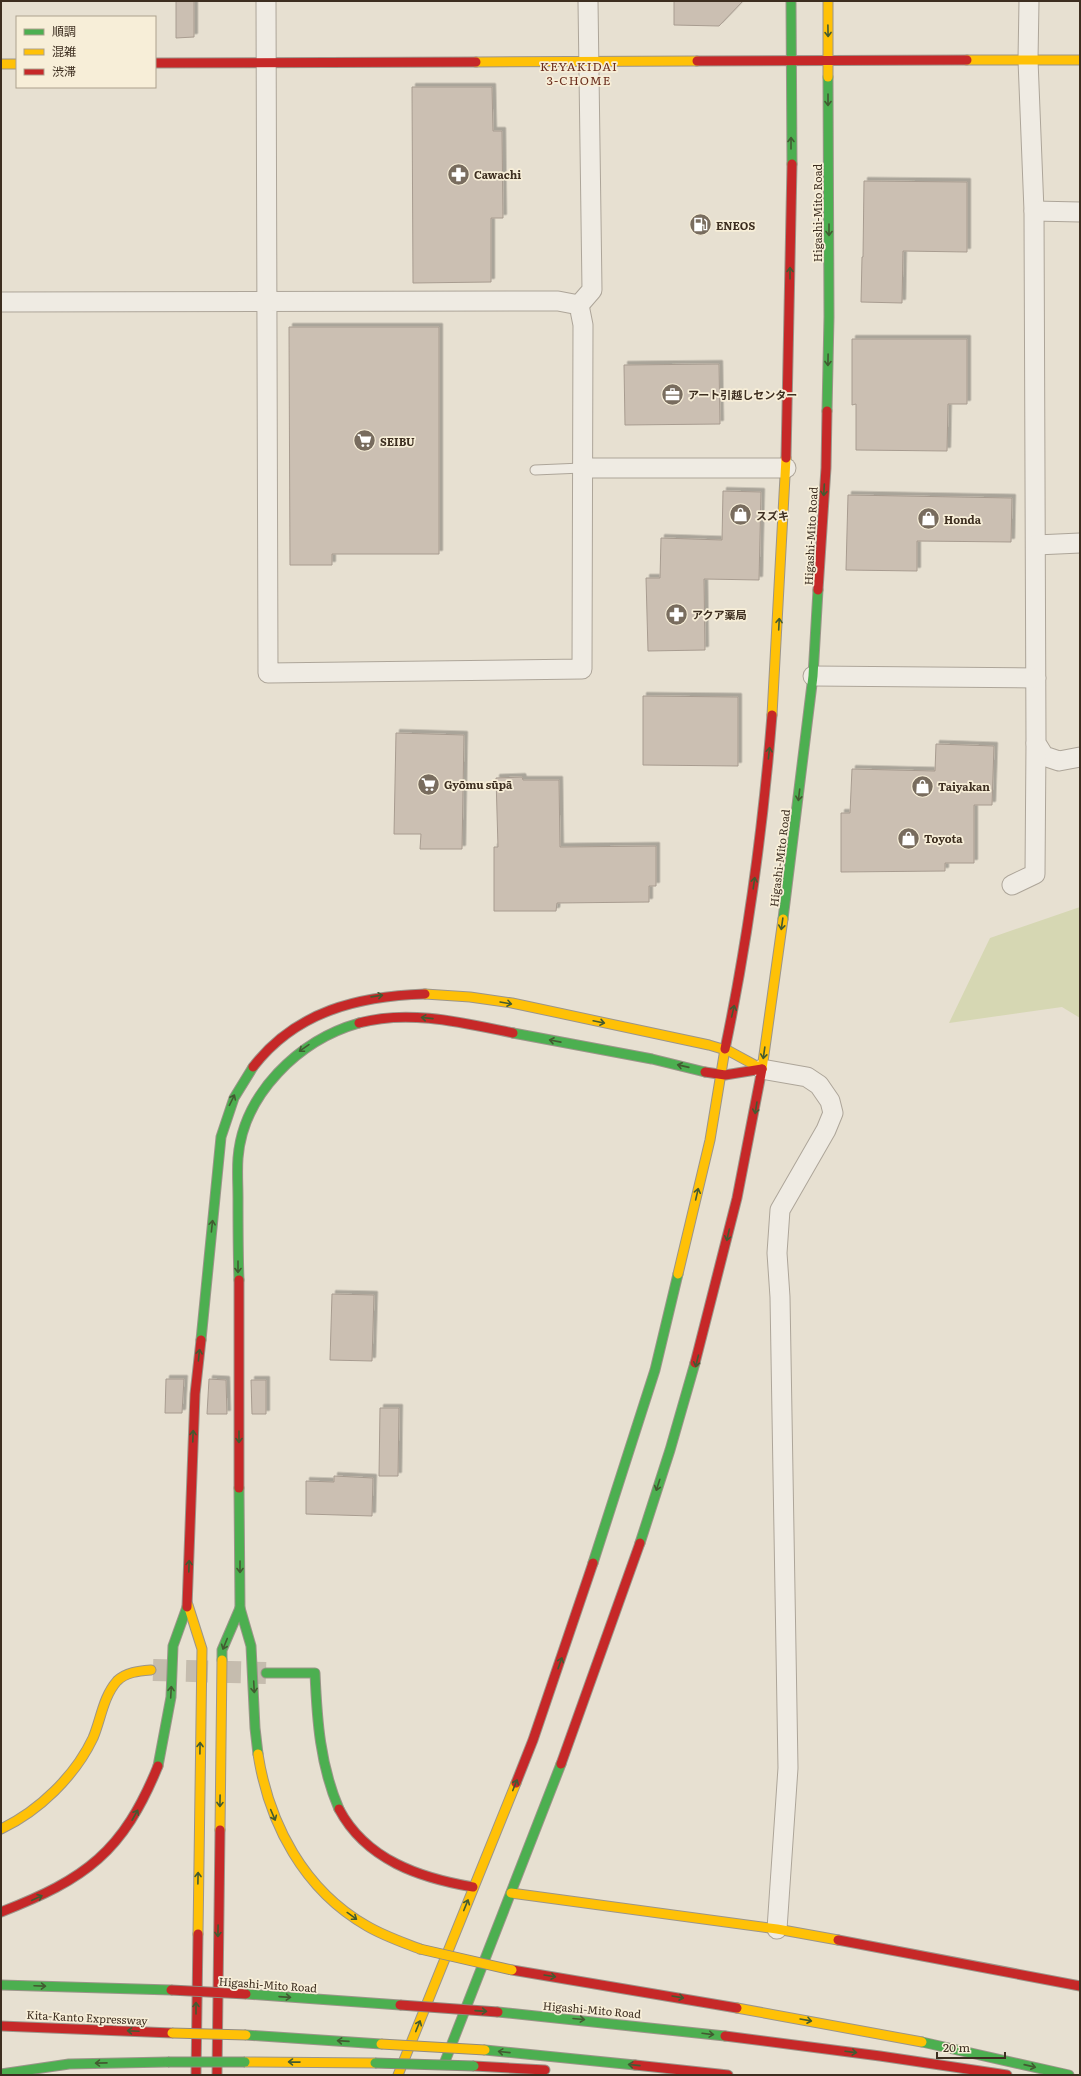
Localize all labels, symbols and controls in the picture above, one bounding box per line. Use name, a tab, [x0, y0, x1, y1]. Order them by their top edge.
legend	[16, 16, 156, 88]
text: 順調	[52, 22, 76, 40]
one-way arrow	[824, 24, 832, 37]
text: 混雑	[52, 42, 76, 60]
district label: KEYAKIDAI 3-CHOME	[540, 57, 618, 89]
text: 渋滞	[52, 62, 76, 80]
one-way arrow	[824, 93, 832, 106]
one-way arrow	[787, 137, 795, 150]
pharmacy icon: Cawachi	[445, 161, 471, 187]
street label: Higashi-Mito Road	[809, 163, 825, 262]
place label: Cawachi	[474, 166, 521, 182]
fuel station icon: ENEOS	[687, 212, 713, 238]
place label: ENEOS	[716, 217, 755, 233]
one-way arrow	[825, 223, 833, 236]
one-way arrow	[786, 267, 794, 280]
one-way arrow	[824, 353, 832, 366]
office icon: アート引越しセンター	[659, 381, 685, 407]
place label: アート引越しセンター	[688, 386, 797, 402]
supermarket icon: SEIBU	[351, 428, 377, 454]
place label: SEIBU	[380, 433, 415, 449]
one-way arrow	[821, 483, 828, 496]
street label: Higashi-Mito Road	[799, 486, 821, 586]
shop icon: スズキ	[728, 502, 754, 528]
shop icon: Honda	[916, 506, 942, 532]
place label: スズキ	[756, 507, 789, 523]
place label: Honda	[944, 511, 982, 527]
pharmacy icon: アクア薬局	[663, 601, 689, 627]
place label: アクア薬局	[692, 606, 746, 622]
one-way arrow	[775, 618, 782, 631]
one-way arrow	[765, 747, 772, 760]
supermarket icon: Gyōmu sūpā	[416, 771, 442, 797]
shop icon: Taiyakan	[909, 773, 935, 799]
place label: Gyōmu sūpā	[444, 776, 513, 792]
place label: Taiyakan	[938, 778, 990, 794]
one-way arrow	[795, 788, 803, 801]
street label: Higashi-Mito Road	[765, 808, 793, 908]
shop icon: Toyota	[895, 825, 921, 851]
place label: Toyota	[924, 830, 963, 846]
one-way arrow	[750, 876, 758, 889]
one-way arrow	[778, 917, 786, 930]
one-way arrow	[370, 992, 383, 1000]
one-way arrow	[499, 999, 512, 1007]
one-way arrow	[730, 1005, 738, 1018]
one-way arrow	[421, 1014, 434, 1022]
one-way arrow	[592, 1018, 605, 1026]
one-way arrow	[549, 1036, 562, 1044]
one-way arrow	[299, 1044, 310, 1052]
one-way arrow	[760, 1046, 768, 1059]
one-way arrow	[676, 1061, 689, 1069]
one-way arrow	[229, 1094, 236, 1106]
one-way arrow	[752, 1101, 760, 1114]
one-way arrow	[694, 1187, 702, 1200]
one-way arrow	[208, 1220, 215, 1233]
one-way arrow	[724, 1228, 732, 1241]
one-way arrow	[234, 1260, 242, 1273]
one-way arrow	[195, 1349, 202, 1362]
one-way arrow	[693, 1354, 700, 1367]
one-way arrow	[190, 1430, 197, 1443]
one-way arrow	[235, 1430, 243, 1443]
one-way arrow	[654, 1479, 662, 1491]
one-way arrow	[186, 1560, 193, 1573]
one-way arrow	[236, 1560, 244, 1573]
one-way arrow	[220, 1638, 228, 1650]
one-way arrow	[557, 1656, 564, 1669]
one-way arrow	[250, 1680, 257, 1693]
one-way arrow	[168, 1686, 175, 1699]
one-way arrow	[197, 1742, 204, 1755]
one-way arrow	[511, 1779, 519, 1791]
one-way arrow	[216, 1794, 224, 1807]
one-way arrow	[131, 1809, 139, 1821]
one-way arrow	[270, 1809, 277, 1821]
one-way arrow	[194, 1872, 202, 1885]
one-way arrow	[31, 1894, 43, 1901]
one-way arrow	[462, 1900, 470, 1912]
one-way arrow	[346, 1912, 357, 1920]
one-way arrow	[214, 1924, 222, 1937]
one-way arrow	[543, 1972, 556, 1980]
street label: Higashi-Mito Road	[218, 1973, 318, 1995]
one-way arrow	[33, 1982, 46, 1990]
one-way arrow	[278, 1993, 291, 2000]
one-way arrow	[671, 1993, 684, 2001]
street label: Higashi-Mito Road	[542, 1997, 642, 2021]
one-way arrow	[192, 2002, 200, 2015]
street label: Kita-Kanto Expressway	[26, 2006, 149, 2028]
one-way arrow	[474, 2007, 487, 2014]
one-way arrow	[572, 2016, 585, 2023]
one-way arrow	[799, 2017, 812, 2025]
one-way arrow	[414, 2020, 422, 2032]
one-way arrow	[127, 2028, 140, 2035]
one-way arrow	[701, 2030, 714, 2038]
scale bar	[937, 2034, 1005, 2060]
one-way arrow	[337, 2038, 350, 2045]
text: 20 m	[943, 2038, 970, 2056]
one-way arrow	[498, 2048, 511, 2056]
one-way arrow	[844, 2048, 857, 2055]
one-way arrow	[288, 2058, 301, 2066]
one-way arrow	[95, 2059, 108, 2067]
one-way arrow	[628, 2061, 641, 2069]
one-way arrow	[1023, 2063, 1036, 2070]

